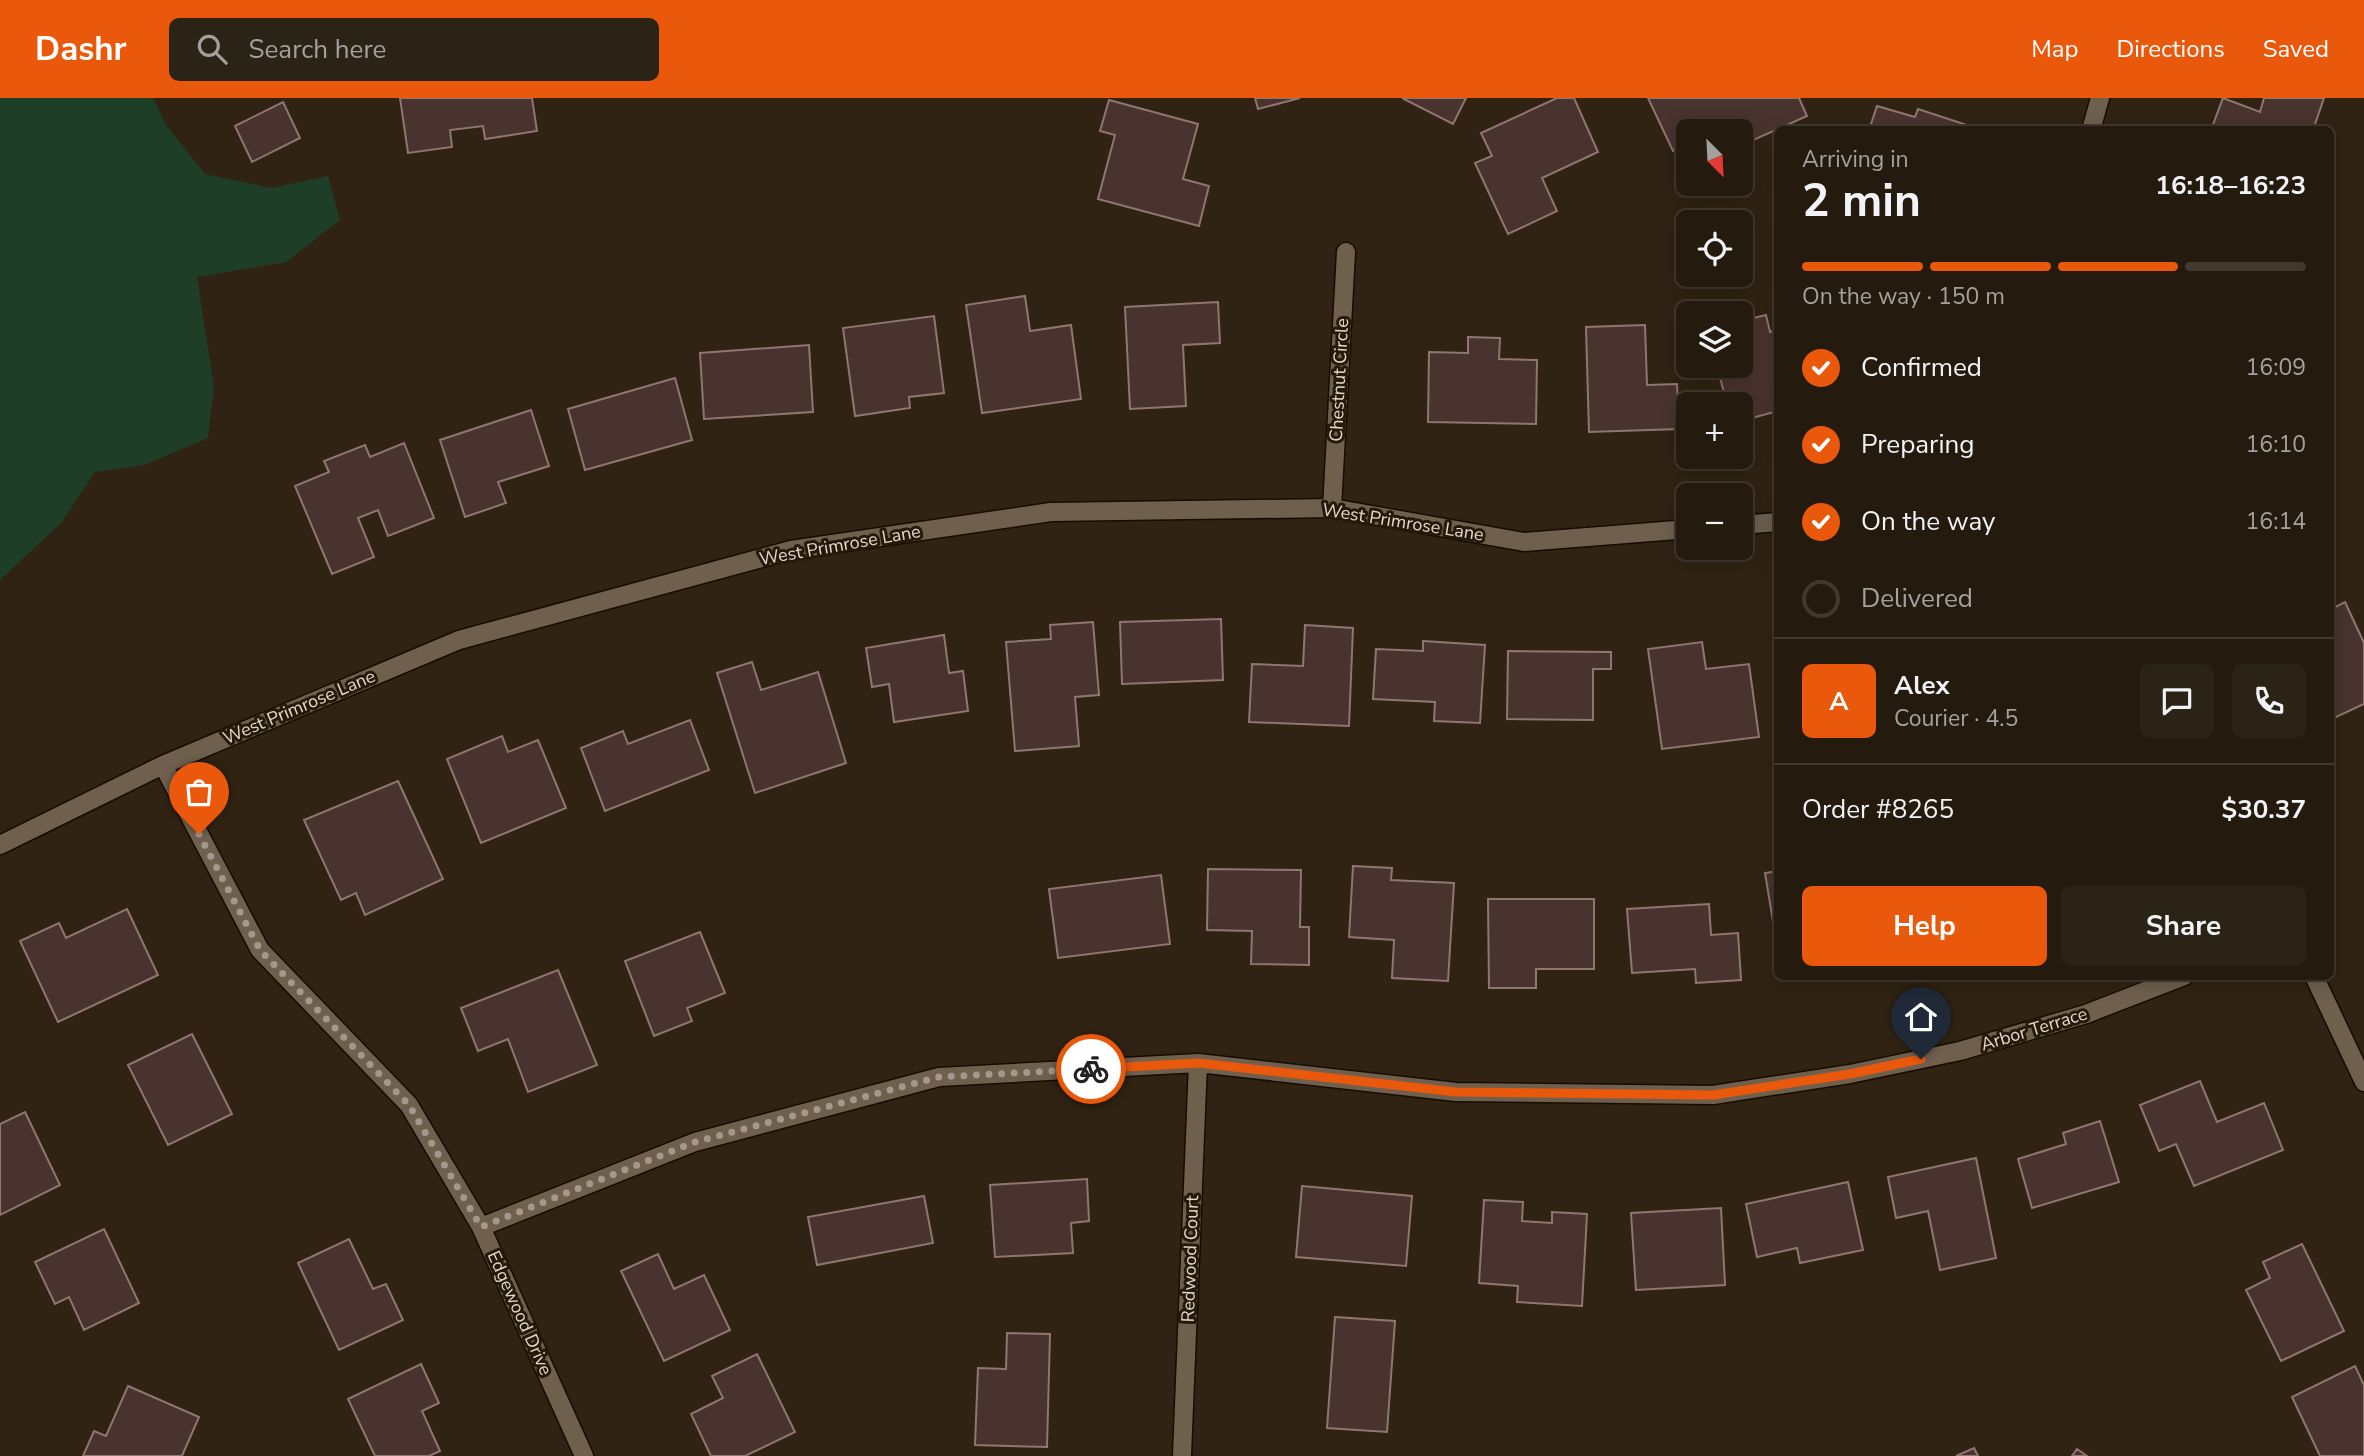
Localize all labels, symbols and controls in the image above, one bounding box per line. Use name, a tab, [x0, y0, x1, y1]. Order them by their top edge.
search box	[169, 18, 659, 81]
text: Dashr	[35, 27, 127, 72]
icon: search	[193, 30, 231, 68]
text: Search here	[249, 32, 386, 67]
text: Map	[2031, 33, 2078, 65]
text: Directions	[2116, 33, 2225, 65]
text: Saved	[2263, 33, 2329, 65]
north arrow	[1676, 119, 1754, 196]
map controls	[1676, 119, 1753, 560]
text: Arriving in	[1802, 144, 1909, 175]
text: 16:18–16:23	[2155, 168, 2306, 203]
text: 2 min	[1802, 169, 1921, 232]
button: locate	[1676, 210, 1753, 287]
text: On the way · 150 m	[1802, 281, 2005, 312]
button: layers	[1676, 301, 1753, 378]
street label: Chestnut Circle	[1324, 318, 1354, 442]
icon: check	[1802, 349, 1840, 387]
text: Confirmed	[1861, 350, 1982, 385]
text: 16:09	[2246, 352, 2306, 383]
button: +	[1676, 392, 1753, 469]
icon: check	[1802, 426, 1840, 464]
text: Preparing	[1861, 427, 1974, 462]
text: 16:10	[2246, 429, 2306, 460]
button: −	[1676, 483, 1753, 560]
street label: West Primrose Lane	[1320, 497, 1486, 547]
icon: check	[1802, 503, 1840, 541]
text: On the way	[1861, 504, 1995, 539]
text: 16:14	[2246, 506, 2306, 537]
street label: West Primrose Lane	[757, 519, 923, 571]
text: Delivered	[1861, 581, 1973, 616]
street label: West Primrose Lane	[219, 664, 379, 750]
button: chat	[2140, 664, 2214, 738]
button: phone	[2232, 664, 2306, 738]
text: Alex	[1894, 668, 1950, 703]
text: A	[1829, 684, 1849, 719]
text: Courier · 4.5	[1894, 703, 2018, 734]
pin	[169, 762, 229, 834]
icon: bag	[180, 773, 218, 811]
text: Order #8265	[1802, 792, 1954, 827]
text: $30.37	[2222, 792, 2306, 827]
button: Help	[1802, 886, 2047, 966]
button: Share	[2061, 886, 2306, 966]
pin	[1891, 987, 1951, 1059]
icon: home	[1902, 998, 1940, 1036]
street label: Arbor Terrace	[1978, 1001, 2090, 1057]
courier	[1056, 1034, 1126, 1104]
icon: bike	[1072, 1050, 1110, 1088]
street label: Redwood Court	[1176, 1194, 1204, 1323]
street label: Edgewood Drive	[482, 1247, 558, 1379]

